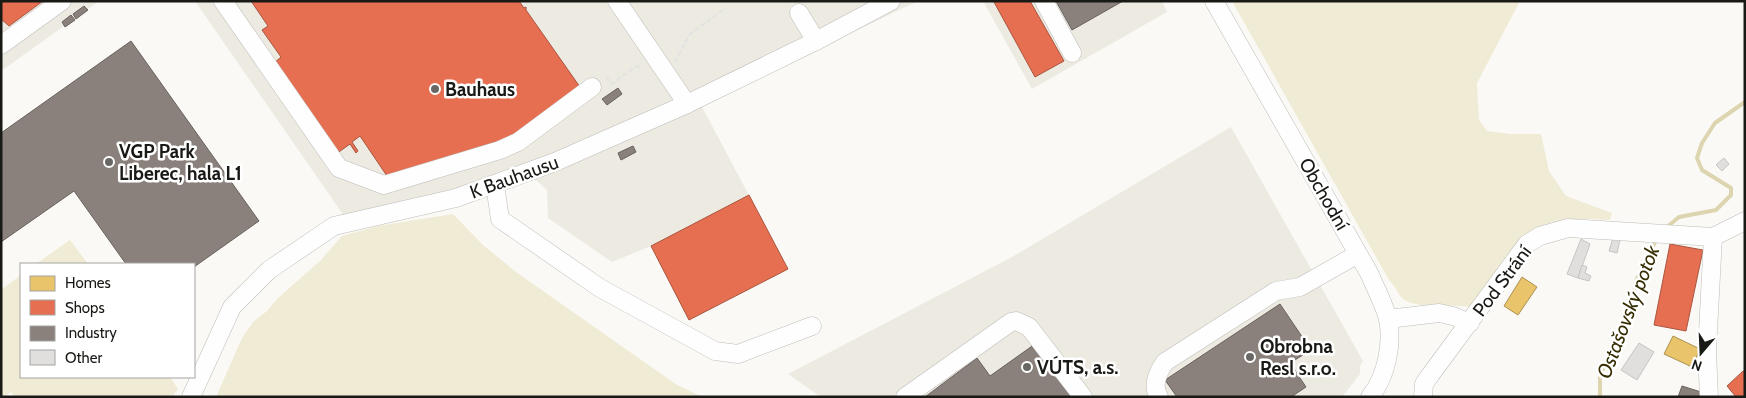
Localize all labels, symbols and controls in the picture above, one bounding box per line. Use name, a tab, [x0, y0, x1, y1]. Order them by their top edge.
place label: Bauhaus	[445, 78, 515, 101]
marker: Bauhaus	[429, 83, 441, 95]
place label: VGP Park Liberec, hala L1	[119, 140, 242, 185]
street label: K Bauhausu	[467, 150, 561, 204]
street label: Obchodní	[1294, 154, 1354, 234]
marker: VGP Park Liberec, hala L1	[103, 156, 115, 168]
street label: Pod Strání	[1468, 241, 1536, 321]
water label: Ostašovský potok	[1592, 241, 1665, 382]
legend	[20, 263, 195, 378]
text: Homes	[65, 274, 111, 292]
text: Shops	[65, 299, 105, 317]
text: Industry	[65, 324, 117, 342]
north arrow	[1676, 328, 1726, 378]
place label: Obrobna Resl s.r.o.	[1260, 335, 1336, 380]
text: Other	[65, 349, 102, 367]
marker: Obrobna Resl s.r.o.	[1244, 351, 1256, 363]
place label: VÚTS, a.s.	[1037, 355, 1119, 379]
text: N	[1689, 355, 1704, 375]
marker: VÚTS, a.s.	[1021, 361, 1033, 373]

